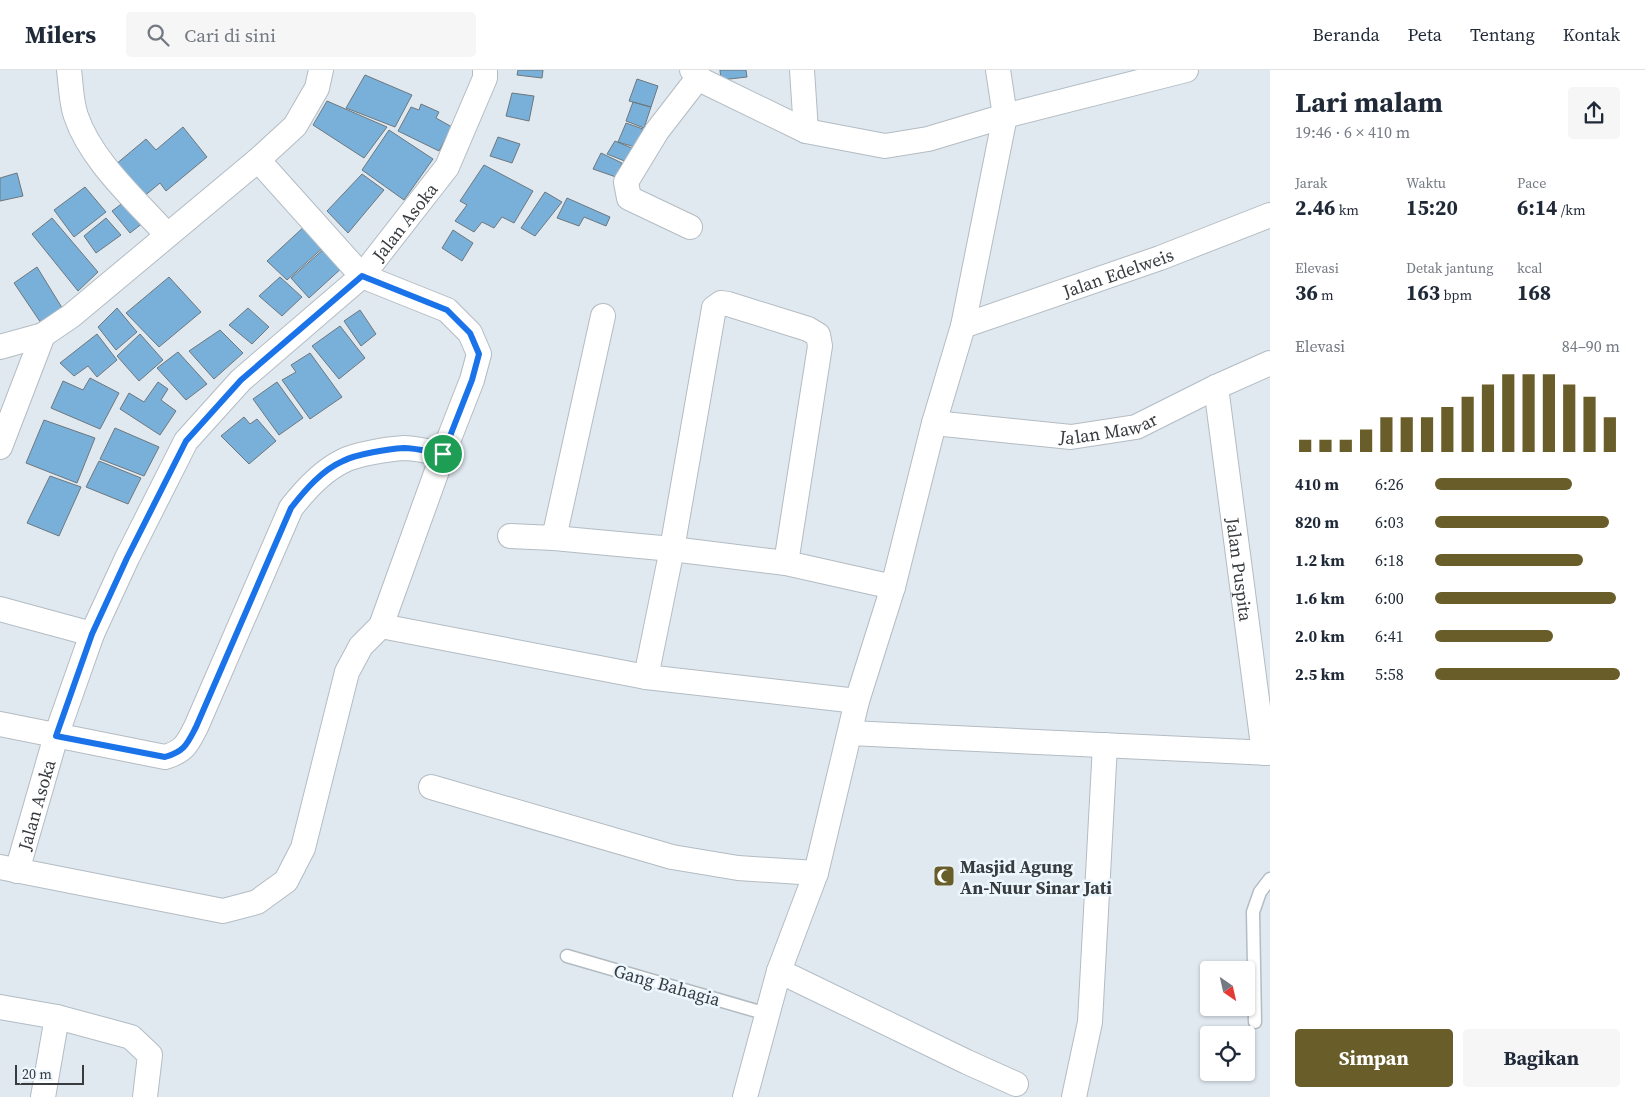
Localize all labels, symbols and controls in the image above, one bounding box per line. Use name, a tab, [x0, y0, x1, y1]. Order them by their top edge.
search box	[126, 12, 476, 57]
text: Milers	[25, 18, 96, 51]
icon: search	[144, 21, 172, 49]
text: Cari di sini	[184, 22, 276, 48]
text: Beranda	[1312, 22, 1380, 47]
text: Peta	[1408, 22, 1442, 47]
text: Tentang	[1470, 22, 1535, 47]
text: Kontak	[1563, 22, 1620, 47]
text: Lari malam	[1295, 83, 1443, 121]
button: share	[1568, 87, 1620, 139]
text: 19:46 · 6 × 410 m	[1295, 121, 1410, 143]
text: Jarak	[1295, 173, 1327, 193]
text: Waktu	[1406, 173, 1446, 193]
text: Pace	[1517, 173, 1546, 193]
street label: Jalan Asoka	[365, 177, 443, 267]
text: 2.46	[1295, 193, 1335, 222]
text: 15:20	[1406, 193, 1458, 222]
text: 6:14	[1517, 193, 1557, 222]
text: km	[1335, 200, 1359, 220]
text: /km	[1557, 200, 1586, 220]
street label: Jalan Edelweis	[1058, 241, 1177, 304]
text: Elevasi	[1295, 258, 1339, 278]
text: Detak jantung	[1406, 258, 1493, 278]
text: kcal	[1517, 258, 1543, 278]
text: 36	[1295, 278, 1318, 307]
text: 163	[1406, 278, 1440, 307]
text: 168	[1517, 278, 1551, 307]
text: m	[1318, 285, 1334, 305]
text: bpm	[1440, 285, 1472, 305]
text: Elevasi	[1295, 335, 1345, 357]
text: 84–90 m	[1562, 335, 1620, 357]
street label: Jalan Mawar	[1057, 406, 1162, 450]
pin	[422, 433, 464, 475]
icon: arrive	[429, 440, 457, 468]
text: 410 m	[1295, 473, 1339, 495]
text: 6:26	[1375, 473, 1404, 495]
text: 820 m	[1295, 511, 1339, 533]
text: 6:03	[1375, 511, 1404, 533]
street label: Jalan Puspita	[1221, 515, 1259, 624]
text: 1.2 km	[1295, 549, 1345, 571]
text: 6:18	[1375, 549, 1404, 571]
text: 1.6 km	[1295, 587, 1345, 609]
text: 6:00	[1375, 587, 1404, 609]
text: 2.0 km	[1295, 625, 1345, 647]
text: 6:41	[1375, 625, 1404, 647]
text: 2.5 km	[1295, 663, 1345, 685]
text: 5:58	[1375, 663, 1404, 685]
street label: Jalan Asoka	[11, 756, 61, 854]
place label: Masjid Agung An-Nuur Sinar Jati	[960, 854, 1112, 900]
mosque icon: Masjid Agung An-Nuur Sinar Jati	[932, 864, 956, 888]
street label: Gang Bahagia	[611, 958, 724, 1012]
north arrow	[1200, 961, 1255, 1016]
map controls	[1200, 961, 1255, 1081]
button: locate	[1200, 1026, 1255, 1081]
button: Simpan	[1295, 1029, 1453, 1087]
button: Bagikan	[1463, 1029, 1620, 1087]
scale bar	[15, 1062, 84, 1085]
text: 20 m	[22, 1064, 52, 1084]

